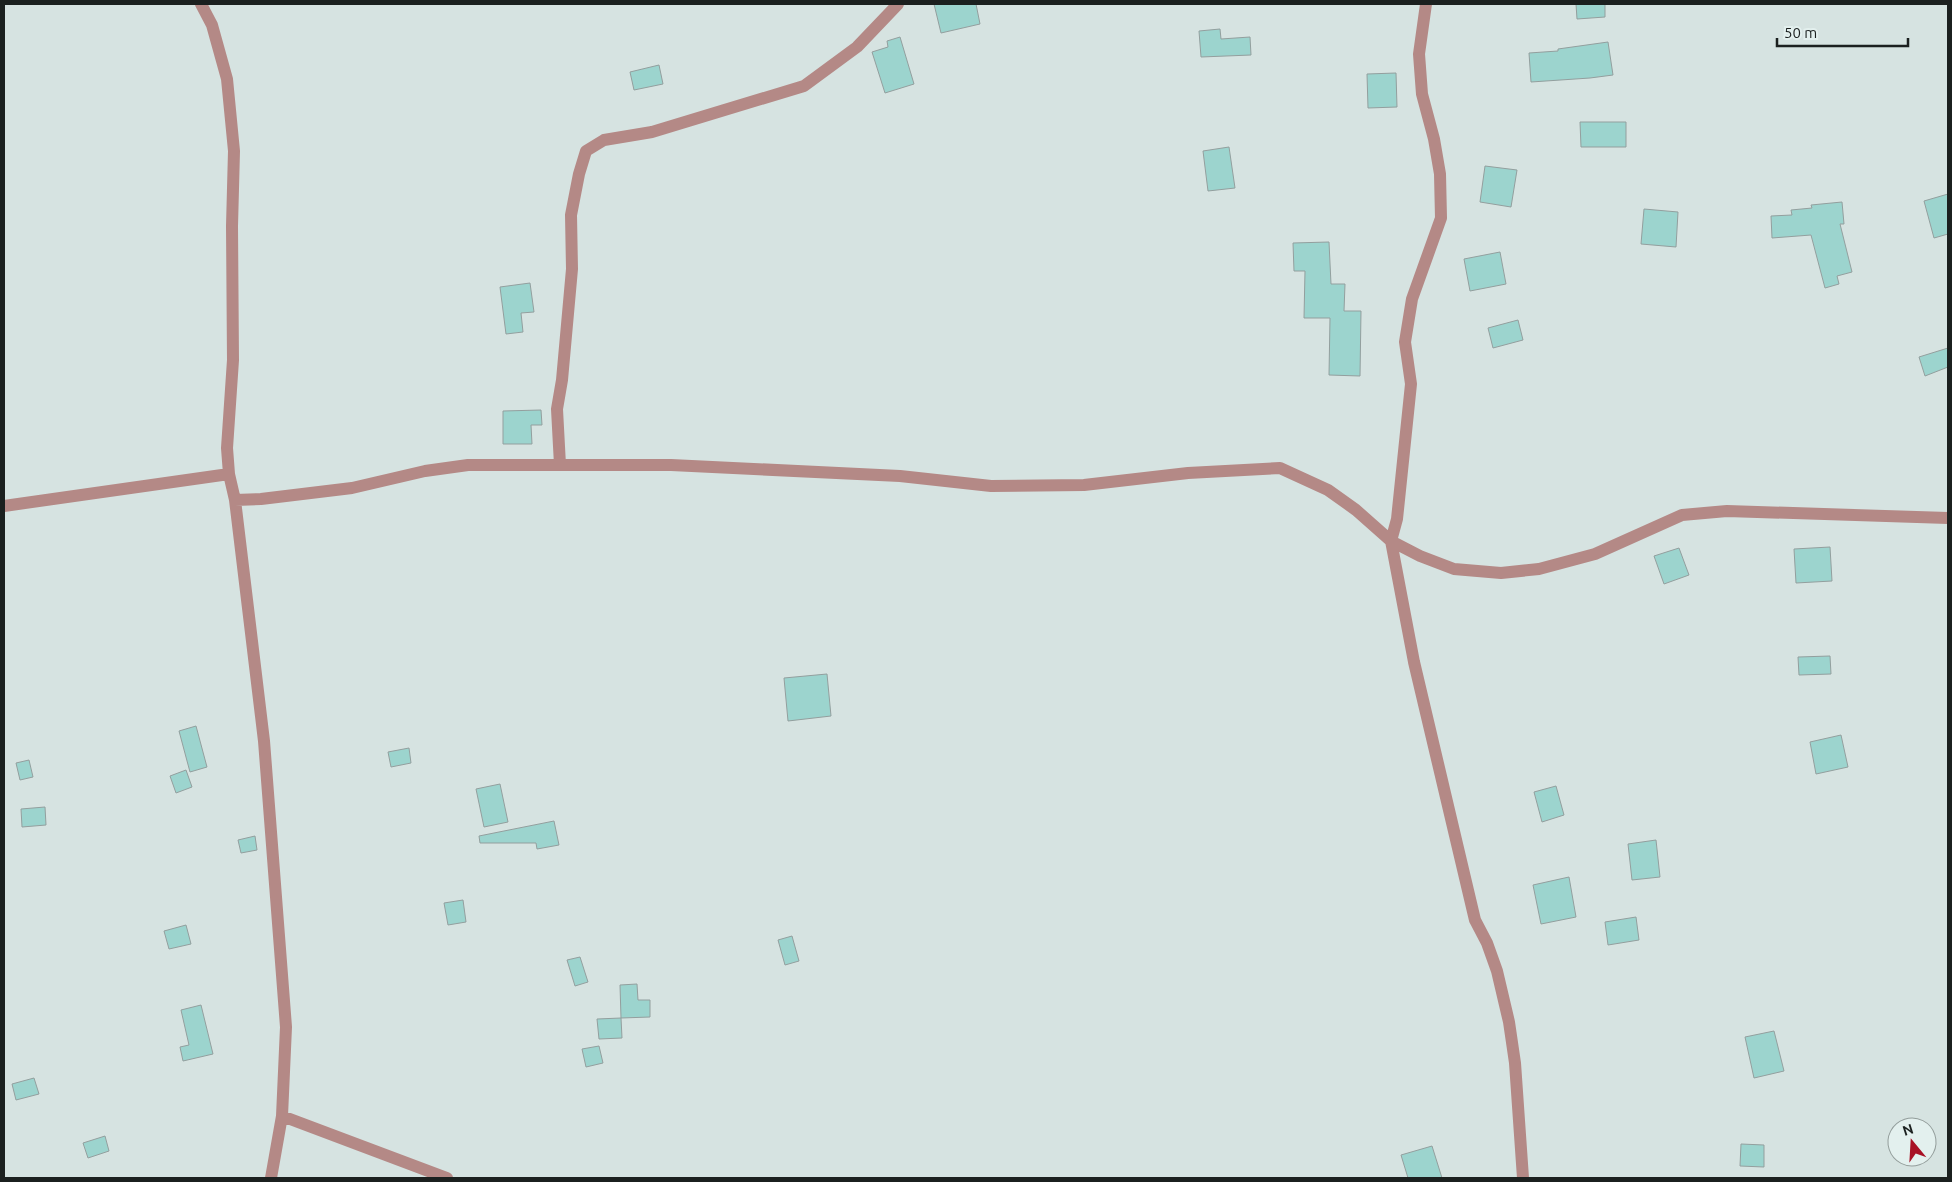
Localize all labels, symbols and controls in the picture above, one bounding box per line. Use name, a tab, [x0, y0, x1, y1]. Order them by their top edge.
scale bar	[1777, 15, 1908, 47]
text: 50 m	[1784, 24, 1817, 41]
north arrow	[1887, 1117, 1937, 1167]
text: N	[1901, 1120, 1915, 1139]

